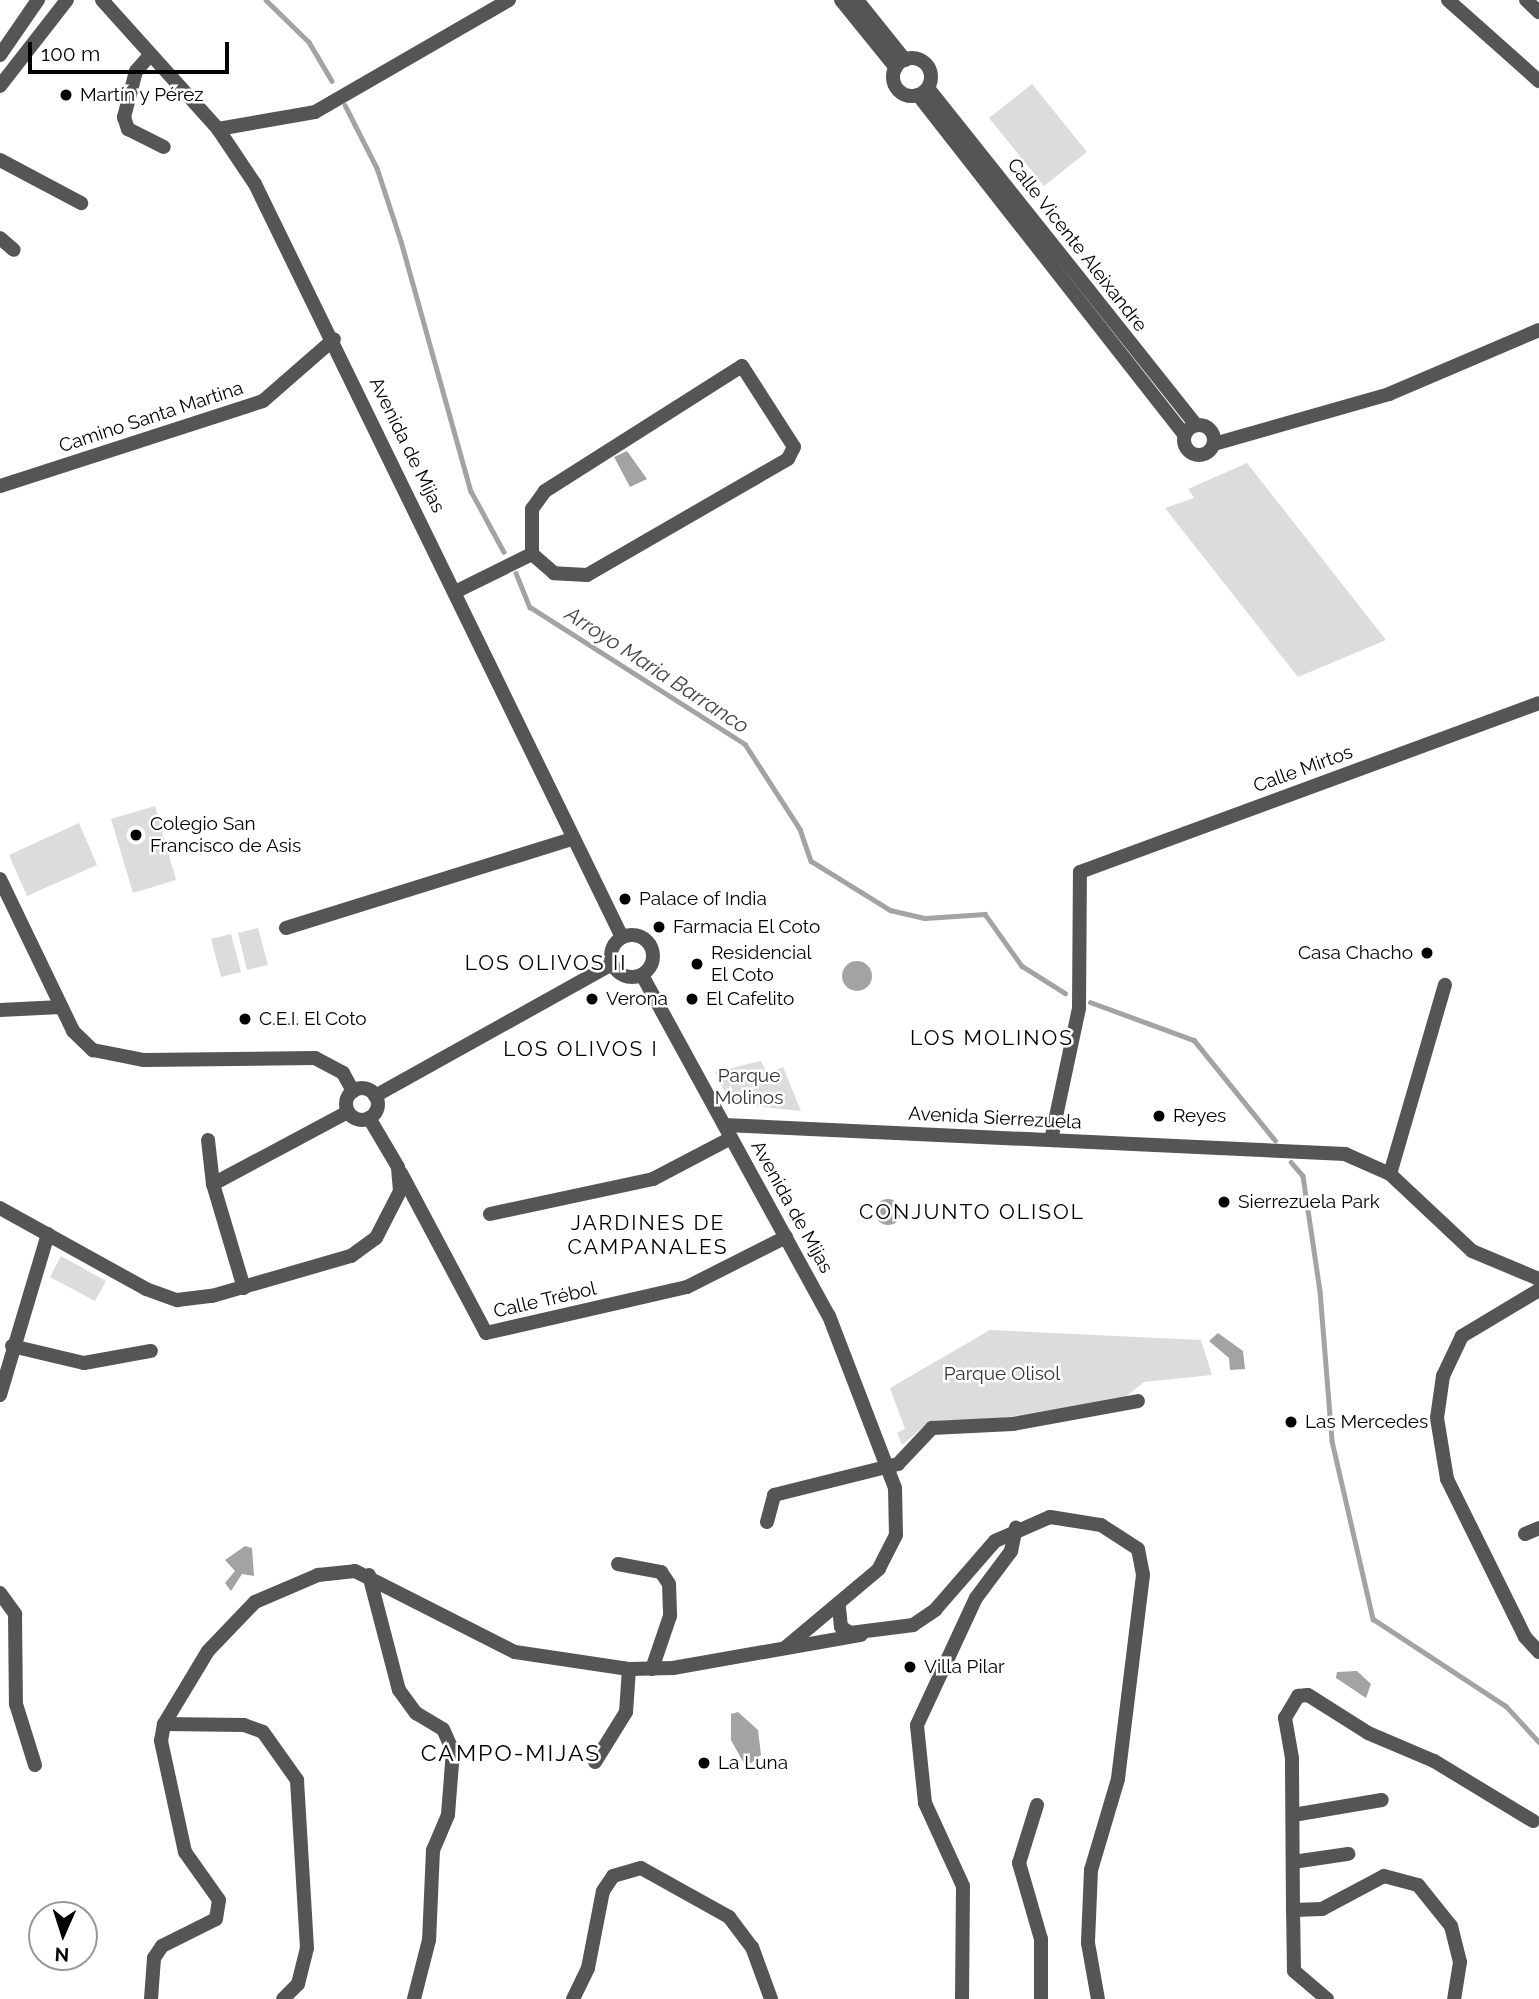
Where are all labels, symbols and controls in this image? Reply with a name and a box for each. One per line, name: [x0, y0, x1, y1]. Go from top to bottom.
scale bar: [32, 28, 233, 72]
text: 100 m: [41, 41, 100, 66]
place label: Martín y Pérez: [80, 84, 205, 106]
marker: Martín y Pérez: [58, 87, 74, 103]
street label: Calle Vicente Aleixandre: [1002, 153, 1152, 337]
street label: Avenida de Mijas: [364, 374, 450, 516]
street label: Camino Santa Martina: [56, 376, 246, 458]
water label: Arroyo Maria Barranco: [561, 601, 753, 739]
street label: Calle Mirtos: [1250, 741, 1356, 797]
place label: Colegio San Francisco de Asis: [150, 813, 302, 857]
marker: Colegio San Francisco de Asis: [128, 827, 144, 843]
place label: Palace of India: [639, 888, 767, 910]
marker: Palace of India: [617, 891, 633, 907]
place label: Farmacia El Coto: [673, 916, 821, 938]
marker: Farmacia El Coto: [651, 919, 667, 935]
place label: Residencial El Coto: [711, 942, 812, 986]
place label: Casa Chacho: [1298, 942, 1413, 964]
marker: Casa Chacho: [1419, 945, 1435, 961]
district label: LOS OLIVOS II: [466, 950, 626, 976]
marker: Residencial El Coto: [689, 956, 705, 972]
place label: Verona: [606, 988, 668, 1010]
place label: El Cafelito: [706, 988, 795, 1010]
marker: Verona: [584, 991, 600, 1007]
marker: El Cafelito: [684, 991, 700, 1007]
place label: C.E.I. El Coto: [259, 1008, 367, 1030]
marker: C.E.I. El Coto: [237, 1011, 253, 1027]
district label: LOS MOLINOS: [911, 1025, 1073, 1051]
district label: LOS OLIVOS I: [505, 1036, 657, 1062]
park label: Parque Molinos: [715, 1065, 783, 1109]
street label: Avenida Sierrezuela: [908, 1102, 1082, 1134]
place label: Reyes: [1173, 1105, 1226, 1127]
marker: Reyes: [1151, 1108, 1167, 1124]
street label: Avenida de Mijas: [746, 1137, 838, 1277]
place label: Sierrezuela Park: [1238, 1191, 1380, 1213]
marker: Sierrezuela Park: [1216, 1194, 1232, 1210]
district label: CONJUNTO OLISOL: [861, 1199, 1083, 1225]
district label: JARDINES DE CAMPANALES: [569, 1210, 727, 1260]
street label: Calle Trébol: [491, 1277, 599, 1323]
park label: Parque Olisol: [944, 1363, 1060, 1385]
place label: Las Mercedes: [1305, 1411, 1428, 1433]
marker: Las Mercedes: [1283, 1414, 1299, 1430]
place label: Villa Pilar: [924, 1656, 1005, 1678]
marker: Villa Pilar: [902, 1659, 918, 1675]
district label: CAMPO-MIJAS: [422, 1739, 600, 1767]
place label: La Luna: [718, 1752, 788, 1774]
marker: La Luna: [696, 1755, 712, 1771]
north arrow: [28, 1901, 98, 1971]
text: N: [54, 1944, 70, 1966]

